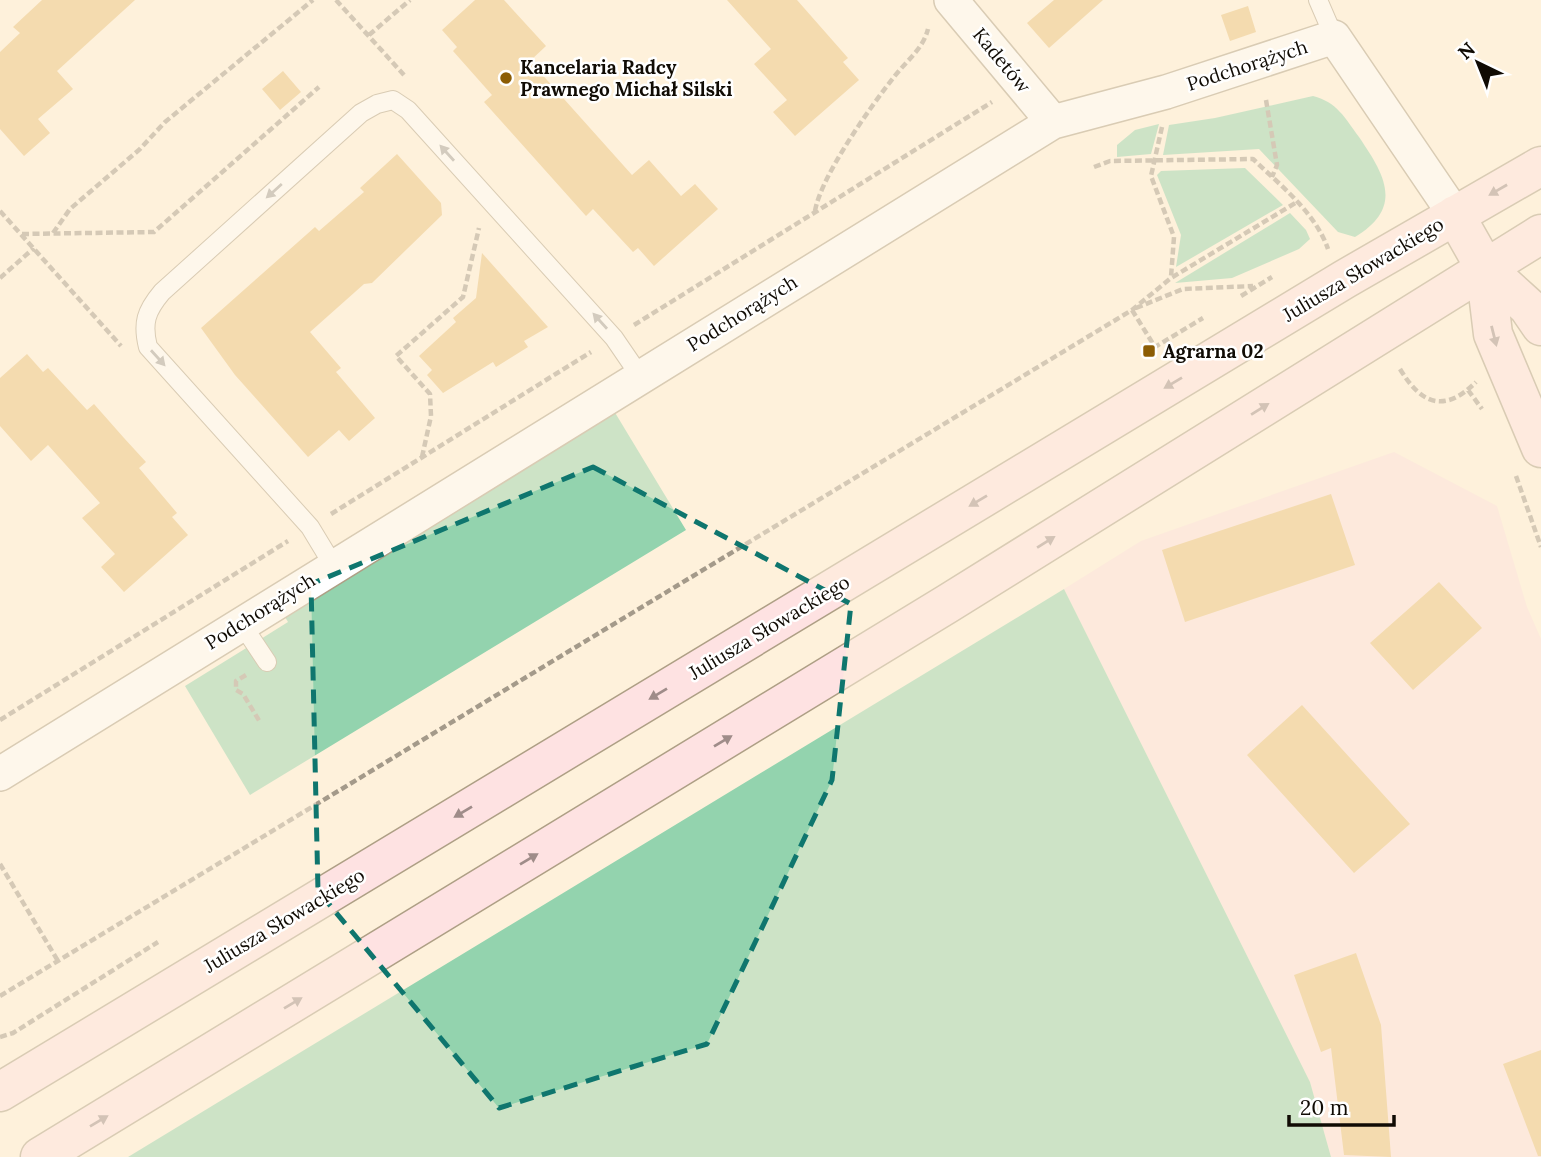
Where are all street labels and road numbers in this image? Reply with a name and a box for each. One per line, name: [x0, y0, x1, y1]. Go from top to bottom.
street label: Kadetów: [968, 22, 1037, 98]
street label: Podchorążych: [1184, 34, 1310, 96]
street label: Juliusza Słowackiego: [1277, 211, 1448, 327]
street label: Podchorążych: [682, 270, 802, 356]
street label: Podchorążych: [200, 568, 320, 654]
street label: Juliusza Słowackiego: [683, 569, 854, 685]
street label: Juliusza Słowackiego: [198, 862, 369, 978]

